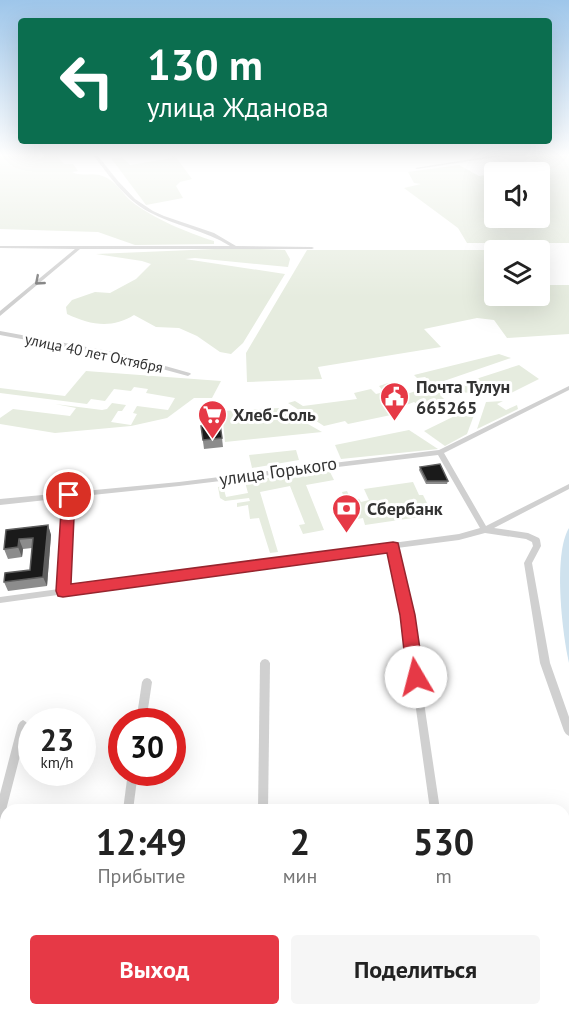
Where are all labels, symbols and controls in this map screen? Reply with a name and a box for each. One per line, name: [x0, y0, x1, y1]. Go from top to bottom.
text: 130 m: [147, 37, 263, 92]
icon: left: [48, 42, 126, 120]
text: улица Жданова: [147, 90, 329, 124]
map controls: [484, 162, 550, 306]
button: sound: [484, 162, 550, 228]
button: layers: [484, 240, 550, 306]
one-way arrow: [35, 274, 46, 285]
street label: улица 40 лет Октября: [23, 329, 165, 377]
place label: Почта Тулун 665265: [416, 375, 510, 419]
public building icon: Почта Тулун 665265: [379, 380, 411, 422]
supermarket icon: Хлеб-Соль: [196, 398, 228, 440]
place label: Хлеб-Соль: [233, 403, 316, 426]
street label: улица Горького: [218, 451, 338, 491]
pin: [43, 469, 94, 520]
icon: arrive: [52, 478, 85, 511]
bank icon: Сбербанк: [330, 492, 362, 534]
place label: Сбербанк: [367, 497, 443, 520]
position arrow: [384, 645, 448, 709]
speed limit sign: 30: [108, 708, 186, 786]
text: 23: [40, 720, 74, 759]
text: km/h: [41, 753, 73, 772]
text: 12:49: [96, 818, 187, 865]
text: 2: [290, 818, 310, 865]
text: 530: [413, 818, 474, 865]
text: Прибытие: [97, 863, 185, 889]
text: мин: [283, 863, 317, 889]
text: m: [436, 863, 452, 889]
button: Выход: [30, 935, 279, 1004]
button: Поделиться: [291, 935, 540, 1004]

